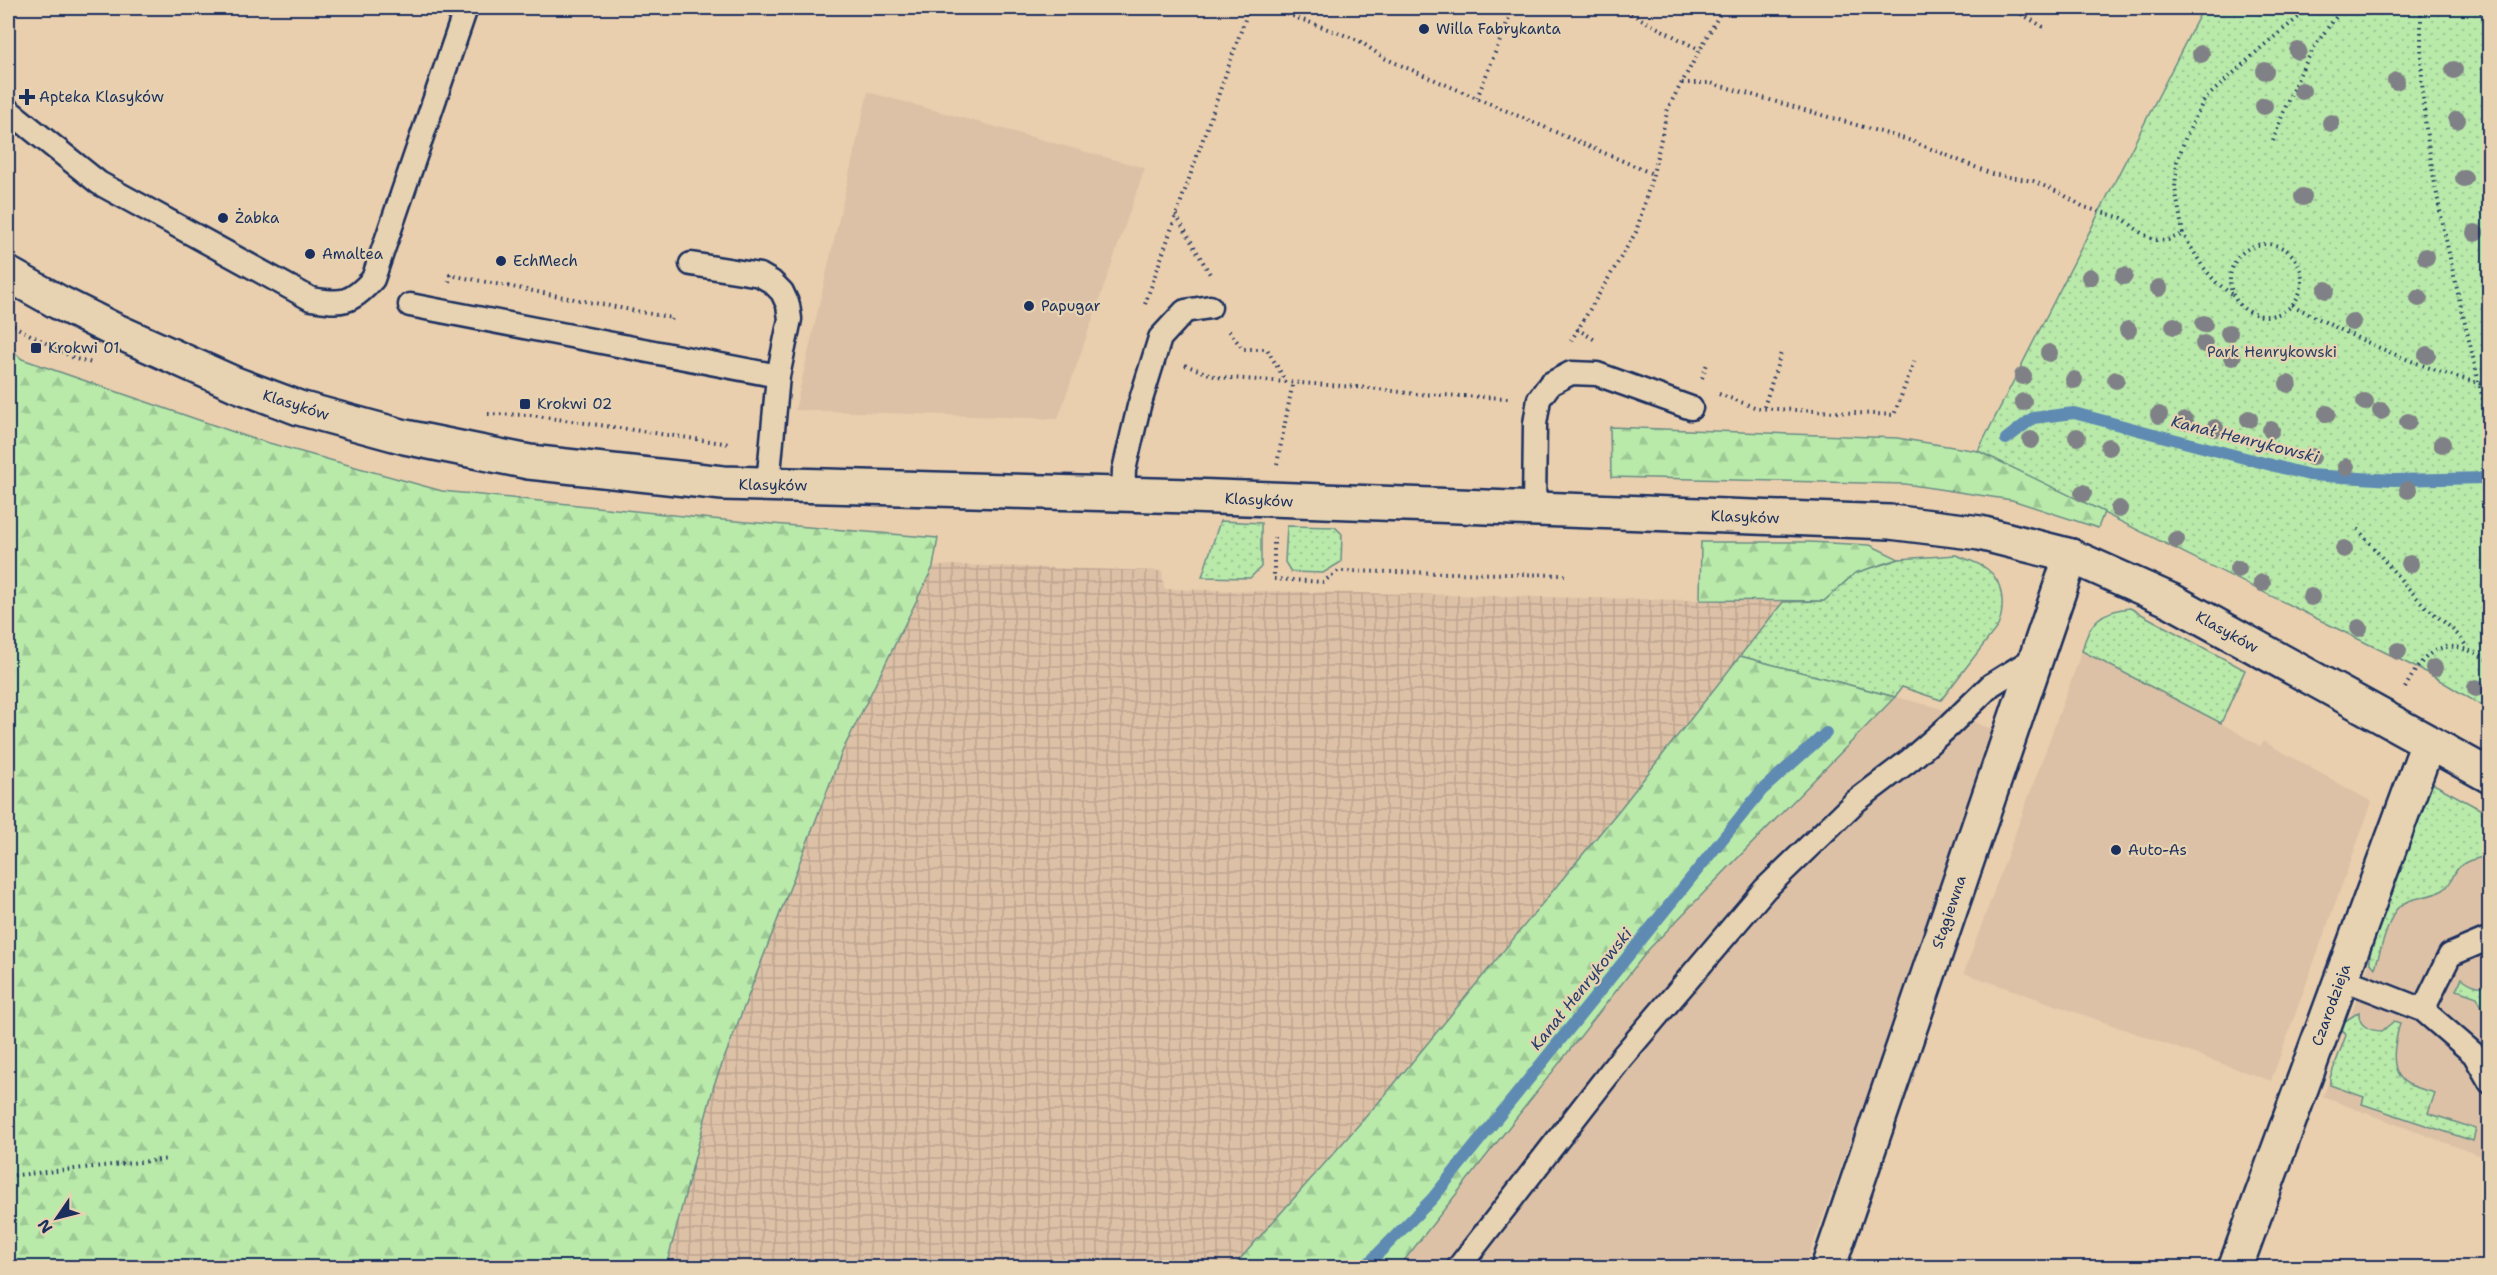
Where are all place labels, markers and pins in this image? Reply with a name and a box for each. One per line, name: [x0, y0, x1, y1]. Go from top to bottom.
place label: Willa Fabrykanta: [1436, 19, 1561, 39]
marker: Willa Fabrykanta: [1417, 22, 1431, 36]
place label: Apteka Klasyków: [39, 87, 164, 107]
marker: Apteka Klasyków: [20, 90, 34, 104]
place label: Żabka: [235, 208, 280, 228]
marker: Żabka: [216, 211, 230, 225]
place label: Amaltea: [322, 244, 384, 264]
marker: Amaltea: [303, 247, 317, 261]
place label: EchMech: [513, 251, 578, 271]
marker: EchMech: [494, 254, 508, 268]
place label: Papugar: [1041, 296, 1101, 316]
marker: Papugar: [1022, 299, 1036, 313]
place label: Krokwi 01: [48, 338, 119, 358]
marker: Krokwi 01: [29, 341, 43, 355]
place label: Krokwi 02: [537, 394, 612, 414]
marker: Krokwi 02: [518, 397, 532, 411]
place label: Auto-As: [2128, 840, 2187, 860]
marker: Auto-As: [2109, 843, 2123, 857]

